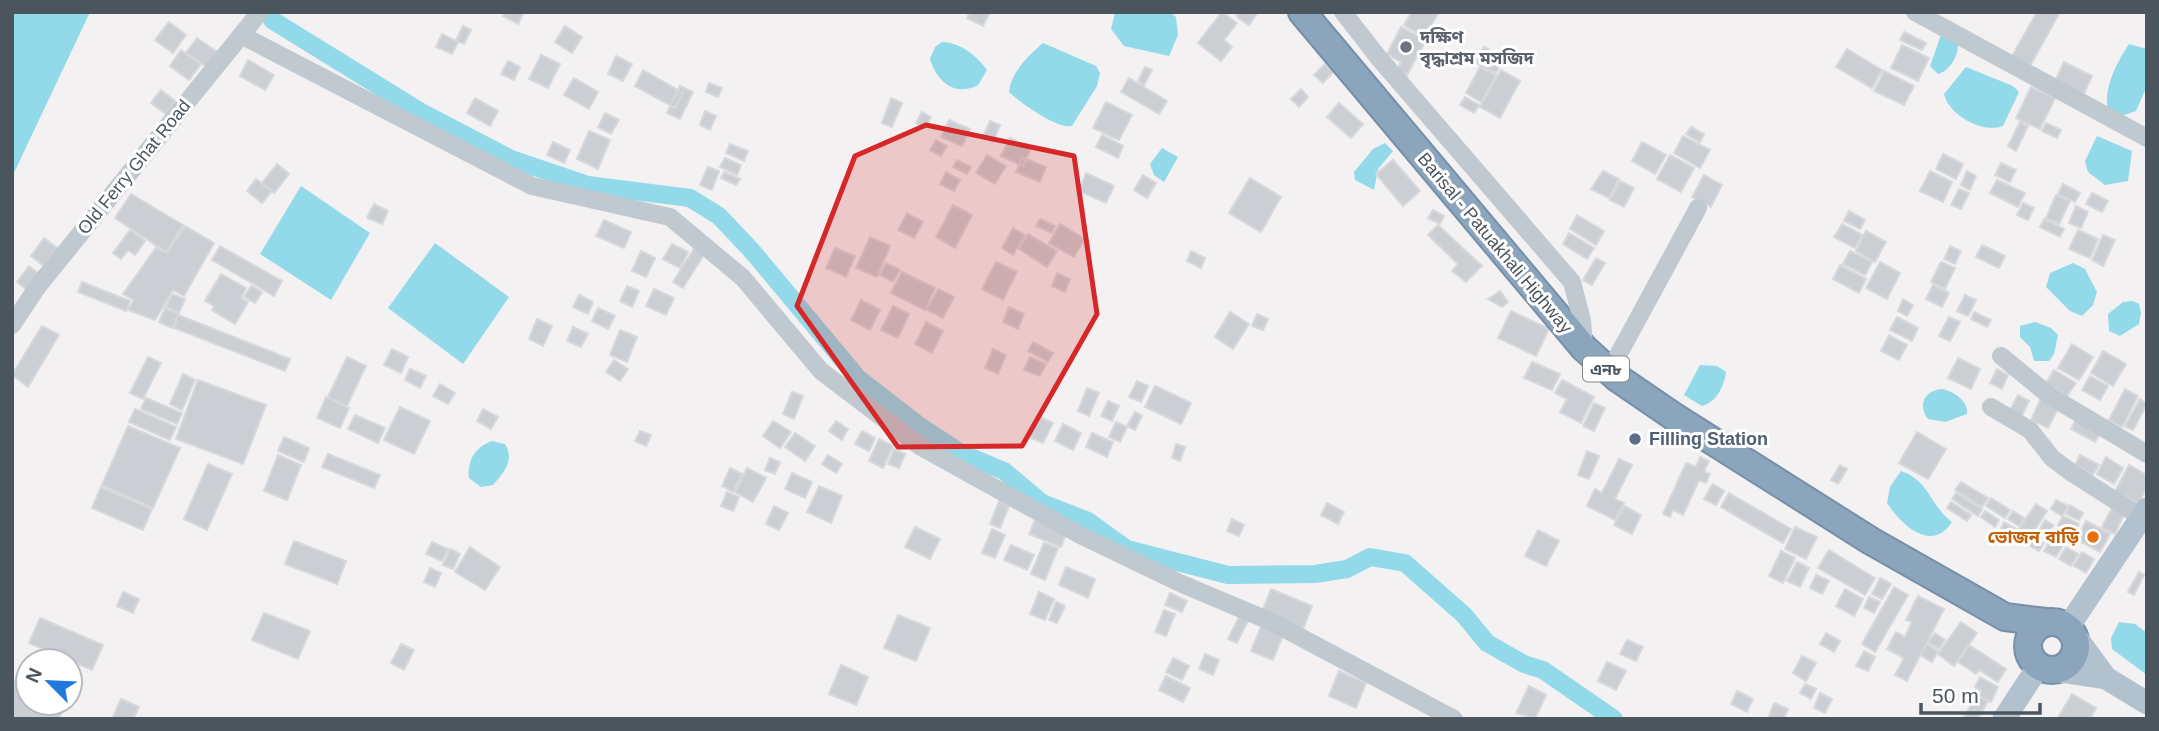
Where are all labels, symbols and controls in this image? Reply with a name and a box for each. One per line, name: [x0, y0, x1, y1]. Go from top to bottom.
place label: দক্ষিণ বৃদ্ধাশ্রম মসজিদ: [1419, 27, 1535, 69]
marker: দক্ষিণ বৃদ্ধাশ্রম মসজিদ: [1398, 39, 1414, 55]
street label: Old Ferry Ghat Road: [74, 96, 194, 238]
street label: Barisal - Patuakhali Highway: [1414, 149, 1576, 337]
road number: এন৮: [1583, 356, 1629, 382]
place label: Filling Station: [1649, 429, 1768, 449]
marker: Filling Station: [1627, 431, 1643, 447]
place label: ভোজন বাড়ি: [1988, 527, 2080, 547]
marker: ভোজন বাড়ি: [2085, 529, 2101, 545]
north arrow: [14, 647, 84, 717]
text: N: [22, 665, 46, 686]
scale bar: [1921, 672, 2040, 716]
text: 50 m: [1932, 684, 1979, 707]

